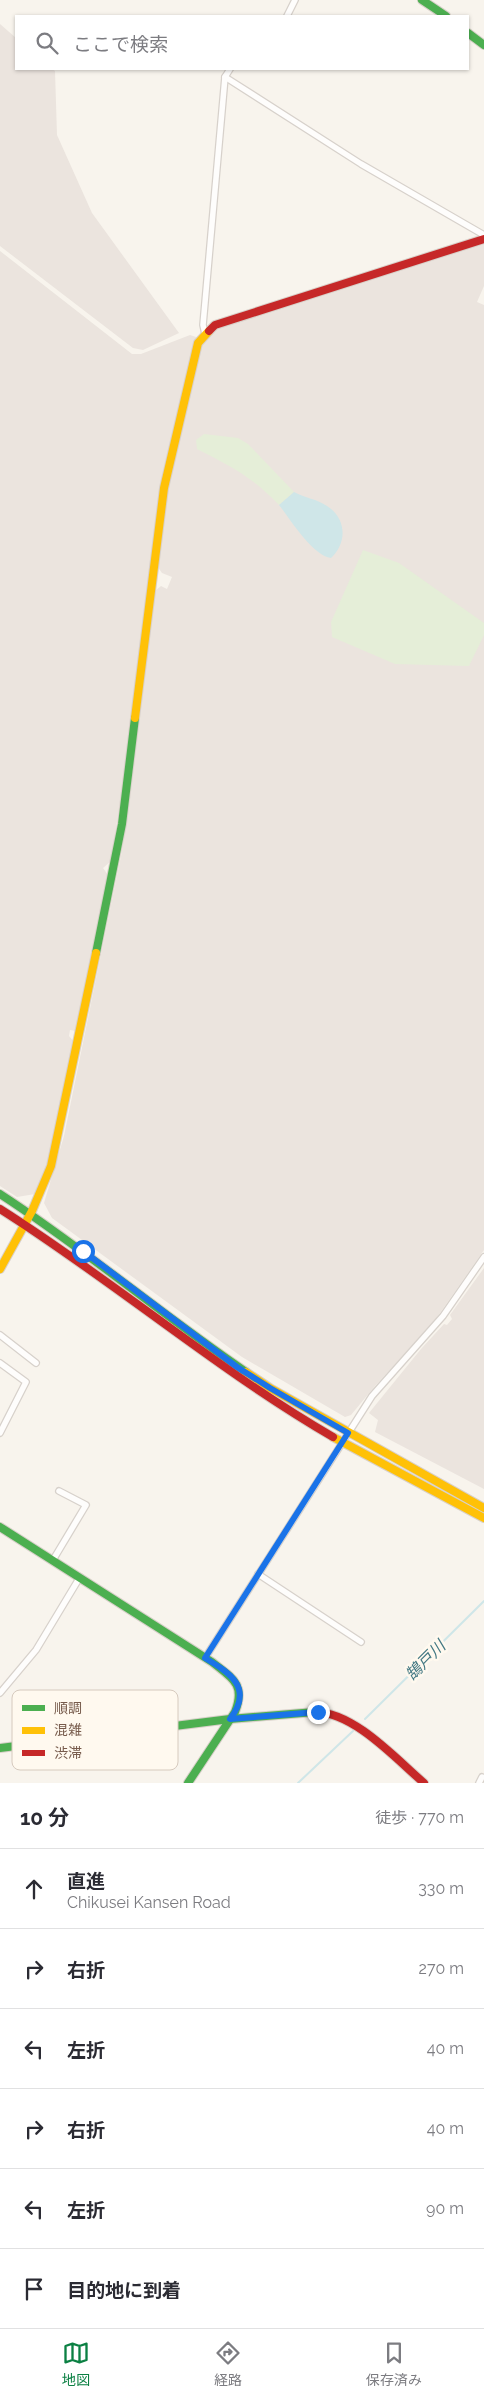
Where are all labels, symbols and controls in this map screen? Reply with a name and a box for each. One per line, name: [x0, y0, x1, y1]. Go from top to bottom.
search box: [15, 15, 469, 70]
icon: search: [33, 29, 61, 57]
text: ここで検索: [73, 33, 168, 55]
route start: [72, 1240, 95, 1263]
water label: 鵠戸川: [402, 1635, 450, 1684]
legend: [12, 1690, 178, 1770]
text: 順調: [54, 1700, 82, 1716]
route end: [307, 1701, 330, 1724]
text: 混雑: [54, 1722, 82, 1738]
text: 渋滞: [54, 1745, 82, 1761]
text: 10 分: [20, 1805, 69, 1830]
text: 徒歩 · 770 m: [375, 1808, 464, 1827]
text: 直進: [67, 1870, 105, 1892]
icon: ahead: [20, 1875, 48, 1903]
text: 330 m: [418, 1879, 464, 1898]
text: Chikusei Kansen Road: [67, 1893, 231, 1912]
icon: right: [20, 1955, 48, 1983]
text: 右折: [67, 1959, 105, 1981]
text: 270 m: [419, 1959, 464, 1978]
icon: left: [20, 2035, 48, 2063]
text: 左折: [67, 2039, 105, 2061]
text: 40 m: [427, 2039, 464, 2058]
icon: right: [20, 2115, 48, 2143]
text: 右折: [67, 2119, 105, 2141]
text: 40 m: [427, 2119, 464, 2138]
icon: left: [20, 2195, 48, 2223]
text: 左折: [67, 2199, 105, 2221]
text: 90 m: [426, 2199, 464, 2218]
icon: arrive: [20, 2275, 48, 2303]
text: 目的地に到着: [67, 2279, 181, 2301]
tab: 地図: [62, 2339, 90, 2389]
tab: 経路: [214, 2339, 242, 2389]
tab: 保存済み: [366, 2339, 422, 2389]

